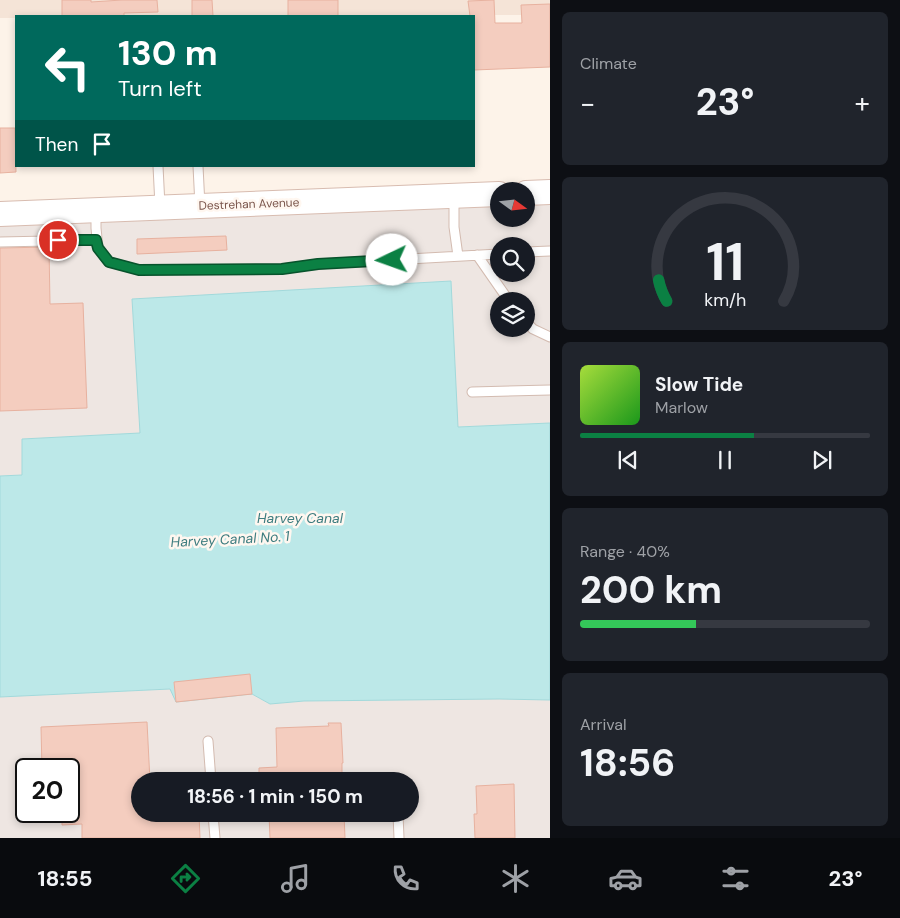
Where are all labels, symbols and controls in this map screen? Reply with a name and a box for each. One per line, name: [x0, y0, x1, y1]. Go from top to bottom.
text: 130 m: [118, 30, 218, 76]
icon: left: [35, 35, 100, 100]
text: Climate: [580, 53, 637, 74]
text: Turn left: [118, 74, 202, 103]
text: 23°: [696, 77, 754, 127]
text: −: [580, 85, 595, 122]
text: +: [855, 85, 870, 122]
icon: arrive: [88, 130, 116, 158]
text: Then: [35, 132, 78, 157]
north arrow: [490, 182, 535, 228]
map controls: [490, 182, 535, 337]
street label: Destrehan Avenue: [198, 194, 300, 214]
pin: [37, 219, 79, 261]
icon: arrive: [44, 226, 72, 254]
text: 11: [706, 228, 744, 296]
position arrow: [365, 233, 417, 285]
button: search: [490, 237, 535, 282]
text: km/h: [704, 288, 746, 312]
button: layers: [490, 292, 535, 337]
text: Slow Tide: [655, 372, 743, 397]
text: Marlow: [655, 397, 708, 418]
icon: previous: [614, 446, 642, 474]
icon: pause: [711, 446, 739, 474]
icon: next: [808, 446, 836, 474]
water label: Harvey Canal: [257, 509, 344, 527]
water label: Harvey Canal No. 1: [170, 527, 291, 551]
text: Range · 40%: [580, 541, 670, 562]
text: 200 km: [580, 565, 722, 615]
text: Arrival: [580, 714, 627, 735]
text: 18:56: [580, 738, 675, 788]
speed limit sign: 20: [15, 758, 80, 823]
text: 18:56 · 1 min · 150 m: [187, 784, 363, 809]
icon: directions: [168, 861, 203, 896]
icon: music: [278, 861, 313, 896]
icon: phone: [388, 861, 423, 896]
icon: climate: [498, 861, 533, 896]
icon: car: [608, 861, 643, 896]
icon: filters: [718, 861, 753, 896]
text: 18:55: [38, 864, 92, 893]
text: 23°: [828, 864, 862, 893]

